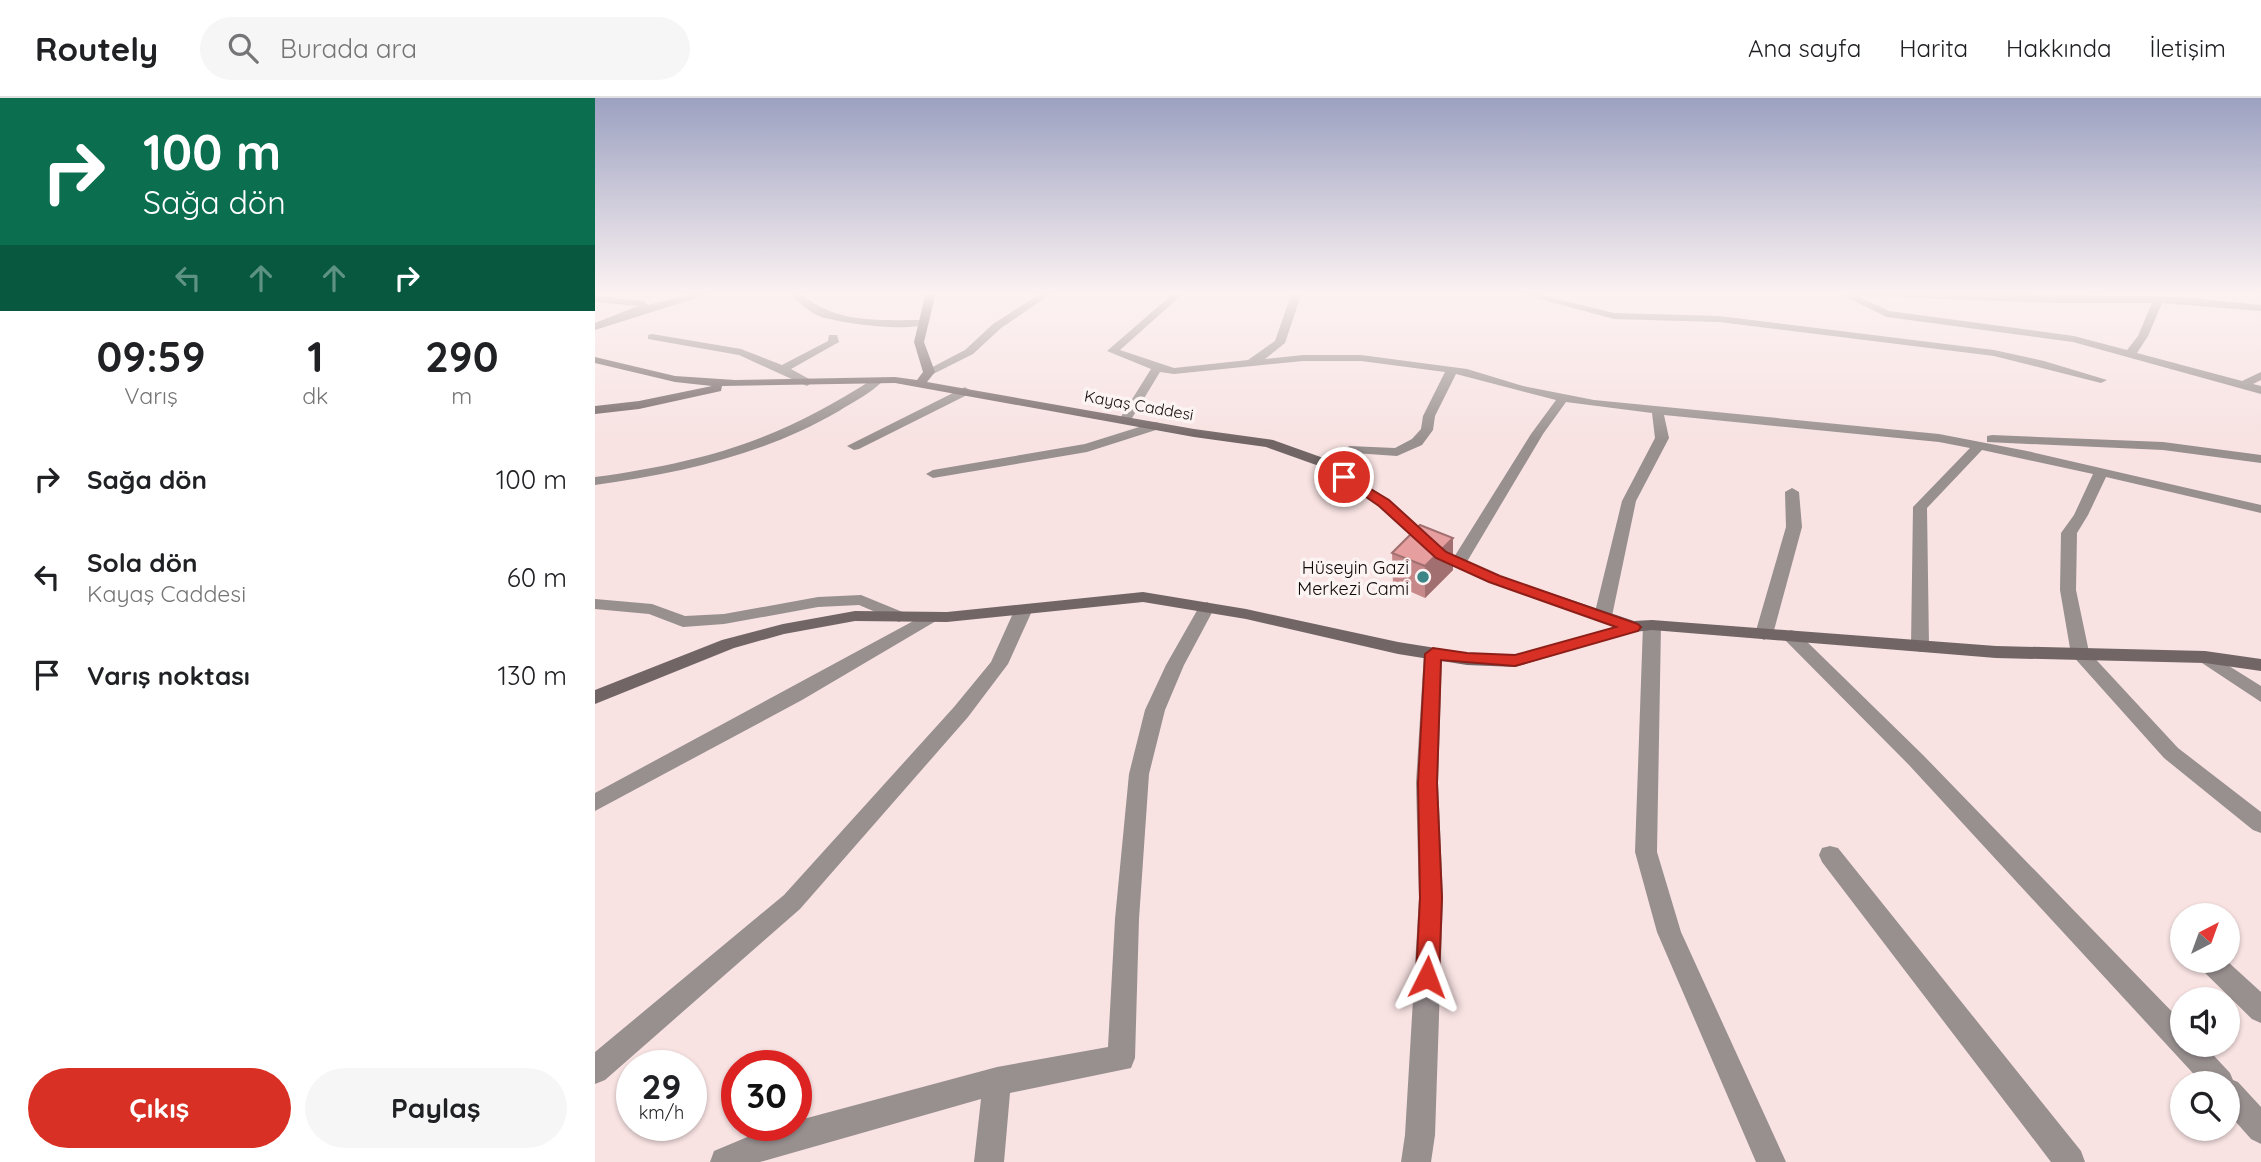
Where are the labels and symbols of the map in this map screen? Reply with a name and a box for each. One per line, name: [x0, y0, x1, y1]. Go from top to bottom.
street label: Kayaş Caddesi: [1083, 386, 1195, 424]
pin: [1314, 447, 1374, 507]
place label: Hüseyin Gazi Merkezi Cami: [1297, 556, 1409, 600]
marker: Hüseyin Gazi Merkezi Cami: [1415, 569, 1431, 585]
north arrow: [2170, 903, 2240, 973]
position arrow: [1390, 940, 1464, 1014]
speed limit sign: 30: [721, 1050, 812, 1141]

